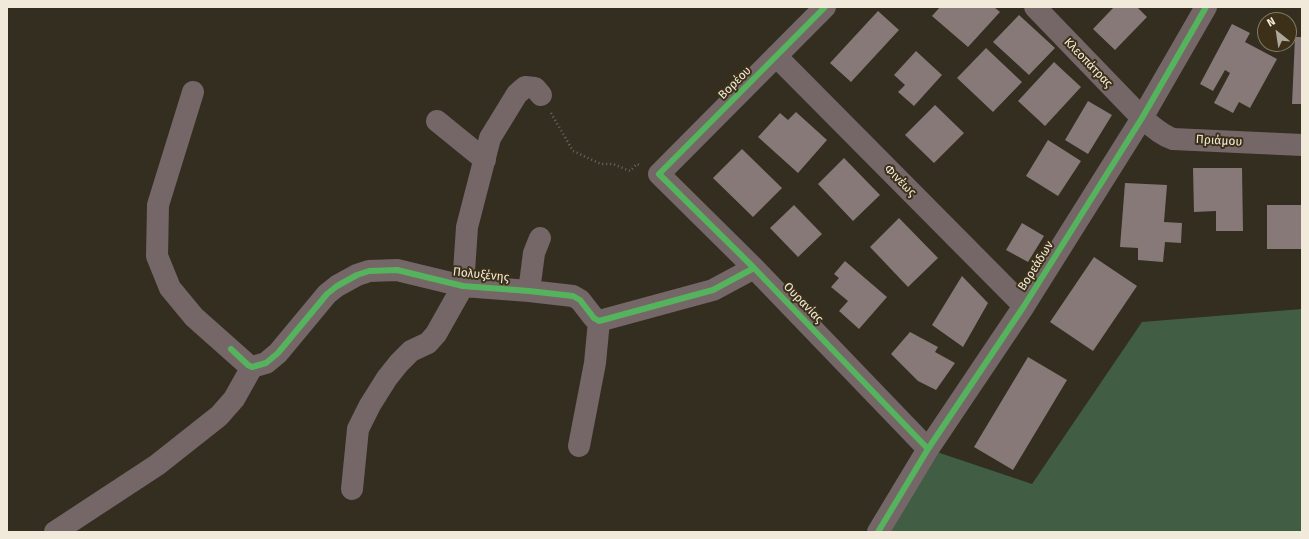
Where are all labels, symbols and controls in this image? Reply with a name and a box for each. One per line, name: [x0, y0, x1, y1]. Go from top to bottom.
north arrow: [1257, 12, 1297, 52]
text: N: [1265, 15, 1278, 29]
street label: Κλεοπάτρας: [1061, 35, 1115, 91]
street label: Βορέου: [716, 64, 754, 102]
street label: Πριάμου: [1195, 133, 1243, 149]
street label: Φινέως: [881, 162, 919, 200]
street label: Βορεάδων: [1015, 239, 1057, 293]
street label: Πολυξένης: [452, 265, 510, 285]
street label: Ουρανίας: [780, 280, 826, 326]

